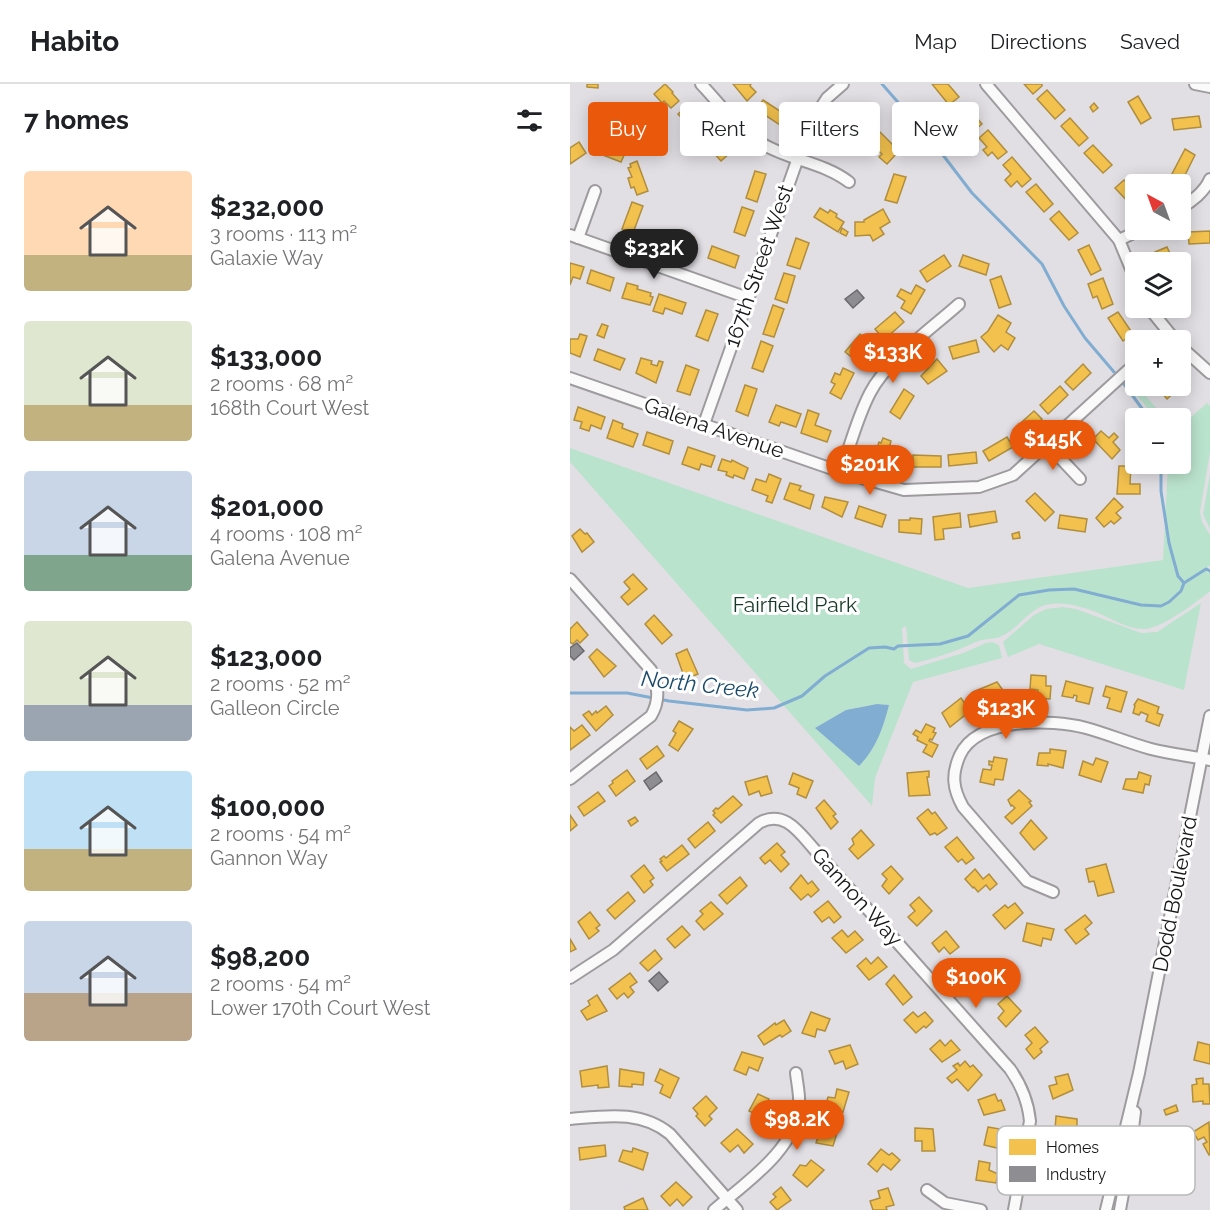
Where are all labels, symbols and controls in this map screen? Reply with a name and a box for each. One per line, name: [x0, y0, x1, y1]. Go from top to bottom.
text: Habito: [30, 25, 119, 58]
text: Map: [914, 29, 957, 54]
text: Directions: [990, 29, 1087, 54]
text: Saved: [1120, 29, 1180, 54]
chip: Buy: [588, 102, 668, 156]
chip: Rent: [680, 102, 767, 156]
chip: Filters: [779, 102, 880, 156]
chip: New: [892, 102, 979, 156]
icon: filters: [513, 104, 546, 137]
text: 7 homes: [24, 105, 129, 135]
north arrow: [1125, 174, 1191, 240]
map controls: [1125, 174, 1191, 474]
street label: 167th Street West: [719, 181, 798, 350]
text: $232,000: [210, 192, 324, 222]
icon: home: [72, 195, 144, 267]
text: 3 rooms · 113 m²: [210, 222, 357, 246]
pin: $232K: [612, 229, 696, 280]
text: $232K: [624, 236, 684, 260]
text: Galaxie Way: [210, 246, 323, 270]
button: layers: [1125, 252, 1191, 318]
button: +: [1125, 330, 1191, 396]
pin: $133K: [851, 333, 935, 384]
text: $133K: [864, 340, 922, 364]
text: $133,000: [210, 342, 322, 372]
icon: home: [72, 345, 144, 417]
text: 2 rooms · 68 m²: [210, 372, 353, 396]
street label: Galena Avenue: [641, 392, 788, 463]
text: 168th Court West: [210, 396, 369, 420]
button: −: [1125, 408, 1191, 474]
pin: $145K: [1011, 420, 1095, 471]
text: $145K: [1024, 427, 1082, 451]
pin: $201K: [828, 445, 912, 496]
text: $201K: [840, 452, 900, 476]
text: $201,000: [210, 492, 324, 522]
icon: home: [72, 495, 144, 567]
text: 4 rooms · 108 m²: [210, 522, 362, 546]
text: Galena Avenue: [210, 546, 350, 570]
park label: Fairfield Park: [733, 592, 857, 617]
text: $123,000: [210, 642, 322, 672]
icon: home: [72, 645, 144, 717]
water label: North Creek: [640, 665, 760, 703]
text: 2 rooms · 52 m²: [210, 672, 351, 696]
pin: $123K: [964, 689, 1048, 740]
text: Galleon Circle: [210, 696, 339, 720]
text: $123K: [977, 696, 1035, 720]
text: $100,000: [210, 792, 325, 822]
icon: home: [72, 795, 144, 867]
street label: Dodd Boulevard: [1147, 814, 1202, 974]
text: 2 rooms · 54 m²: [210, 822, 351, 846]
street label: Gannon Way: [807, 842, 908, 951]
text: Gannon Way: [210, 846, 328, 870]
text: $98,200: [210, 942, 310, 972]
icon: home: [72, 945, 144, 1017]
pin: $100K: [934, 958, 1018, 1009]
text: $100K: [946, 965, 1006, 989]
text: 2 rooms · 54 m²: [210, 972, 351, 996]
text: Lower 170th Court West: [210, 996, 430, 1020]
pin: $98.2K: [748, 1100, 846, 1151]
text: $98.2K: [764, 1107, 830, 1131]
legend: [997, 1126, 1195, 1195]
text: Homes: [1046, 1138, 1099, 1157]
text: Industry: [1046, 1165, 1106, 1184]

